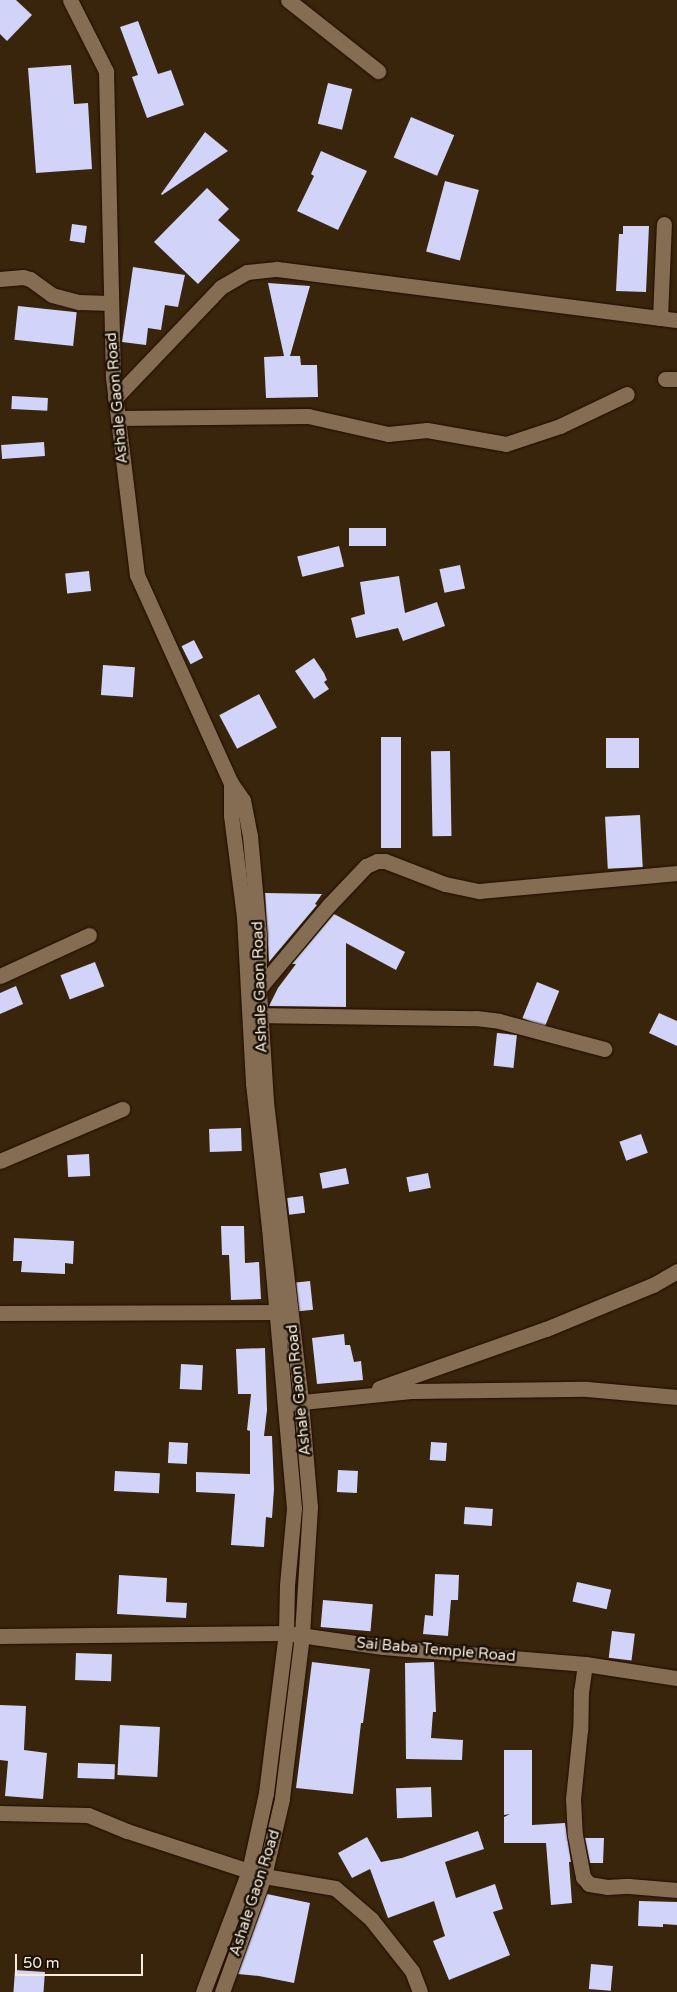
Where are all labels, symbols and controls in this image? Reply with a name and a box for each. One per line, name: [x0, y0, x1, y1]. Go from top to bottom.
street label: Ashale Gaon Road: [102, 332, 132, 464]
street label: Ashale Gaon Road: [249, 921, 271, 1053]
street label: Ashale Gaon Road: [283, 1324, 315, 1456]
street label: Sai Baba Temple Road: [356, 1634, 516, 1666]
street label: Ashale Gaon Road: [226, 1828, 284, 1958]
scale bar: [18, 1944, 145, 1976]
text: 50 m: [23, 1954, 60, 1972]

